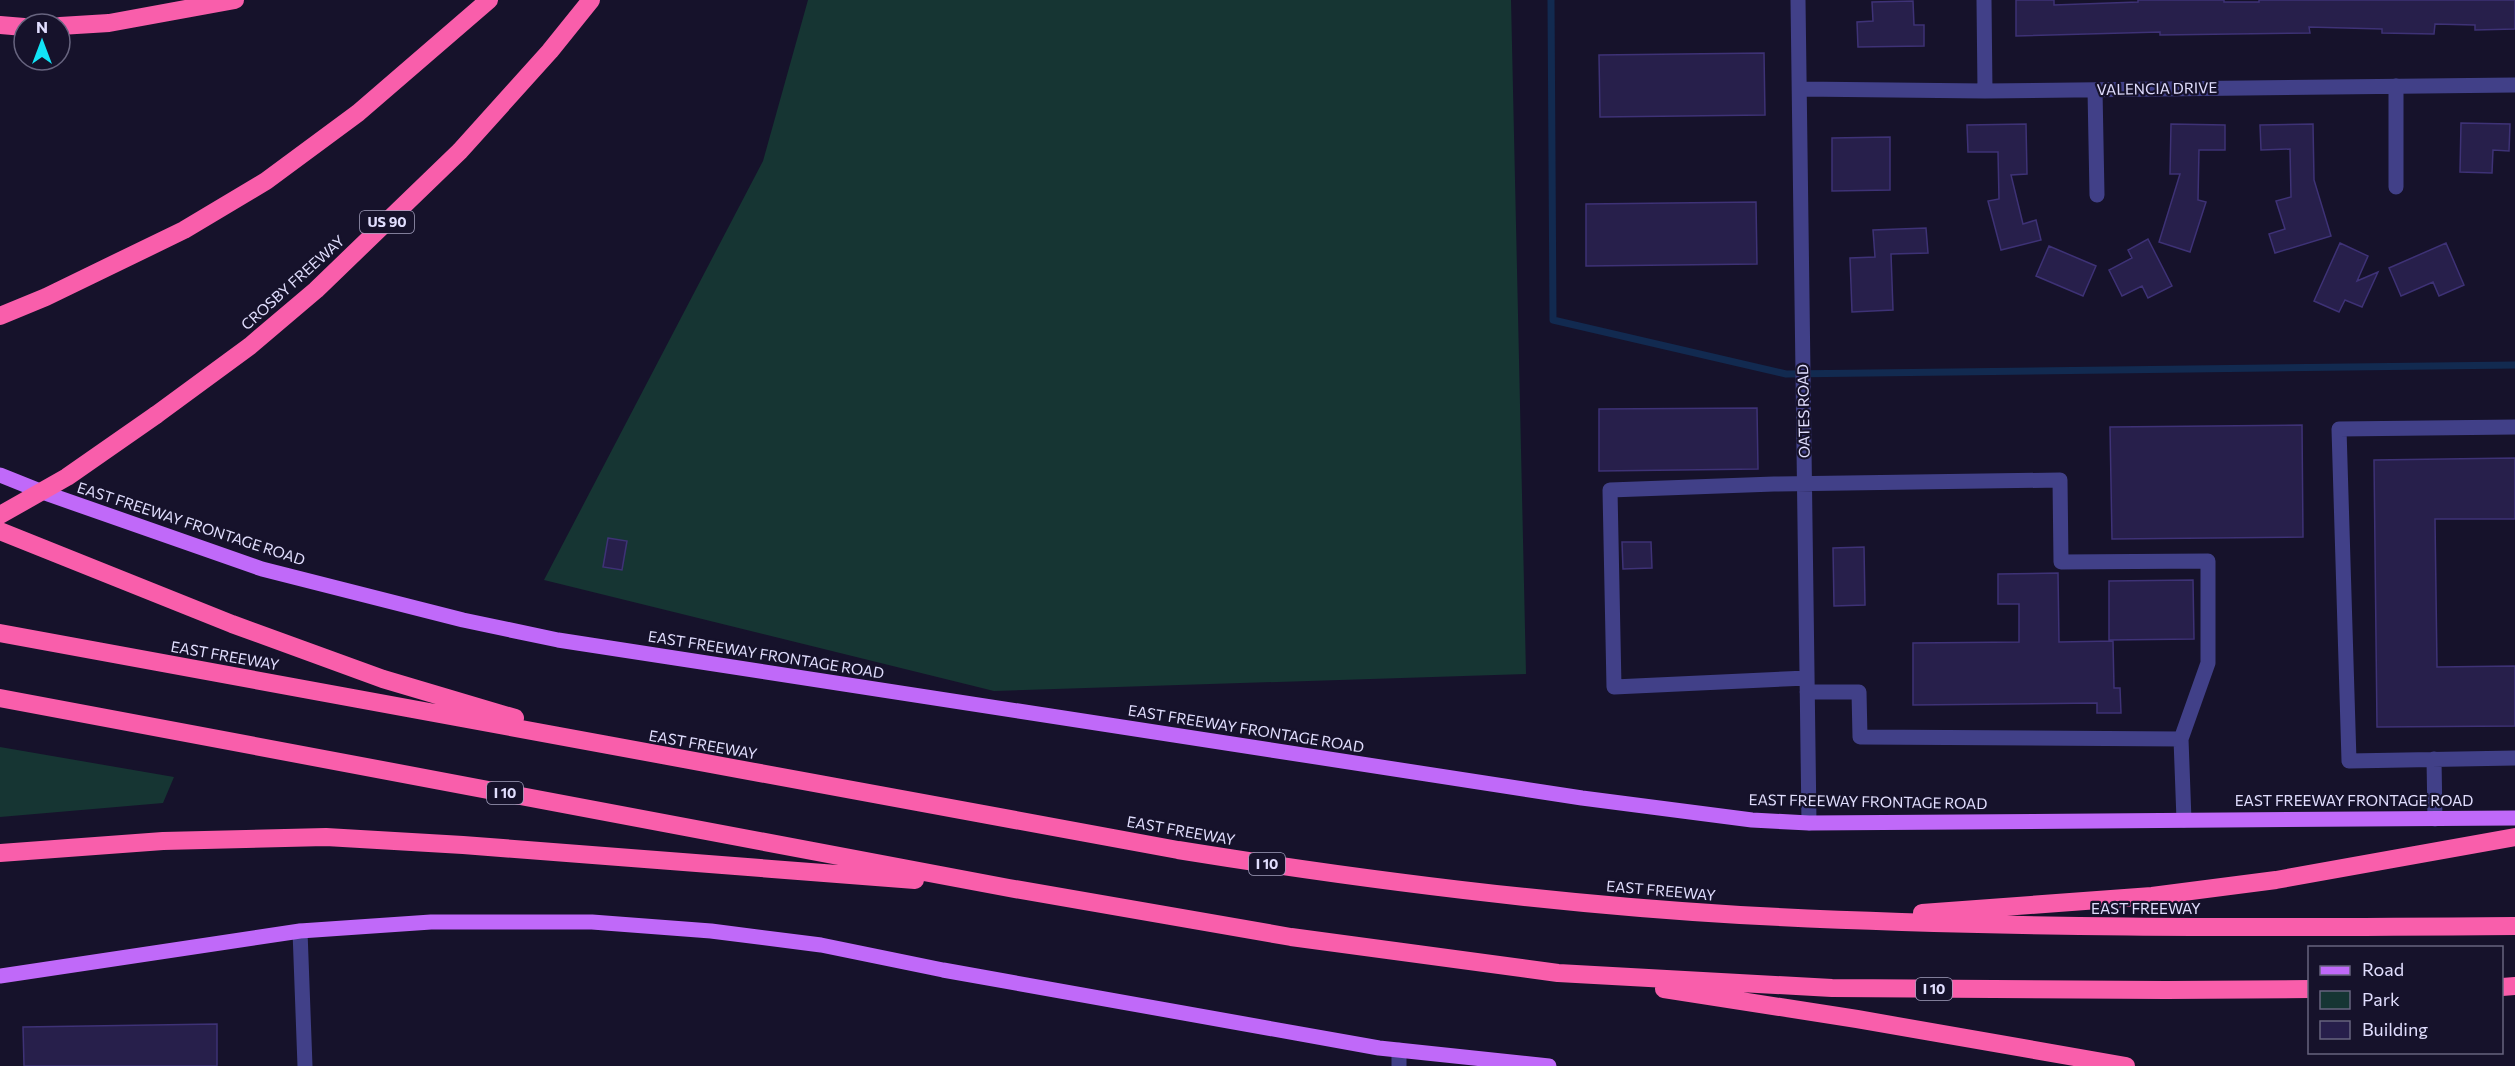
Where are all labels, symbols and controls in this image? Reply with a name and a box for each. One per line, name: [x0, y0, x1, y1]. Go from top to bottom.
north arrow: [12, 12, 72, 72]
text: N: [36, 17, 48, 36]
street label: VALENCIA DRIVE: [2097, 78, 2217, 98]
road number: US 90: [360, 211, 414, 233]
street label: CROSBY FREEWAY: [237, 231, 348, 333]
street label: OATES ROAD: [1793, 364, 1813, 458]
street label: EAST FREEWAY FRONTAGE ROAD: [75, 478, 308, 568]
street label: EAST FREEWAY FRONTAGE ROAD: [647, 626, 885, 682]
street label: EAST FREEWAY: [170, 637, 281, 673]
street label: EAST FREEWAY FRONTAGE ROAD: [1127, 700, 1365, 756]
street label: EAST FREEWAY: [648, 726, 759, 762]
road number: I 10: [487, 782, 523, 804]
street label: EAST FREEWAY FRONTAGE ROAD: [1749, 790, 1988, 812]
street label: EAST FREEWAY FRONTAGE ROAD: [2235, 791, 2473, 809]
street label: EAST FREEWAY: [1126, 812, 1237, 848]
road number: I 10: [1249, 853, 1285, 875]
street label: EAST FREEWAY: [1606, 876, 1717, 904]
street label: EAST FREEWAY: [2091, 899, 2201, 917]
legend: [2308, 946, 2503, 1054]
text: Road: [2362, 958, 2404, 980]
road number: I 10: [1916, 978, 1952, 1000]
text: Park: [2362, 988, 2400, 1010]
text: Building: [2362, 1018, 2428, 1040]

